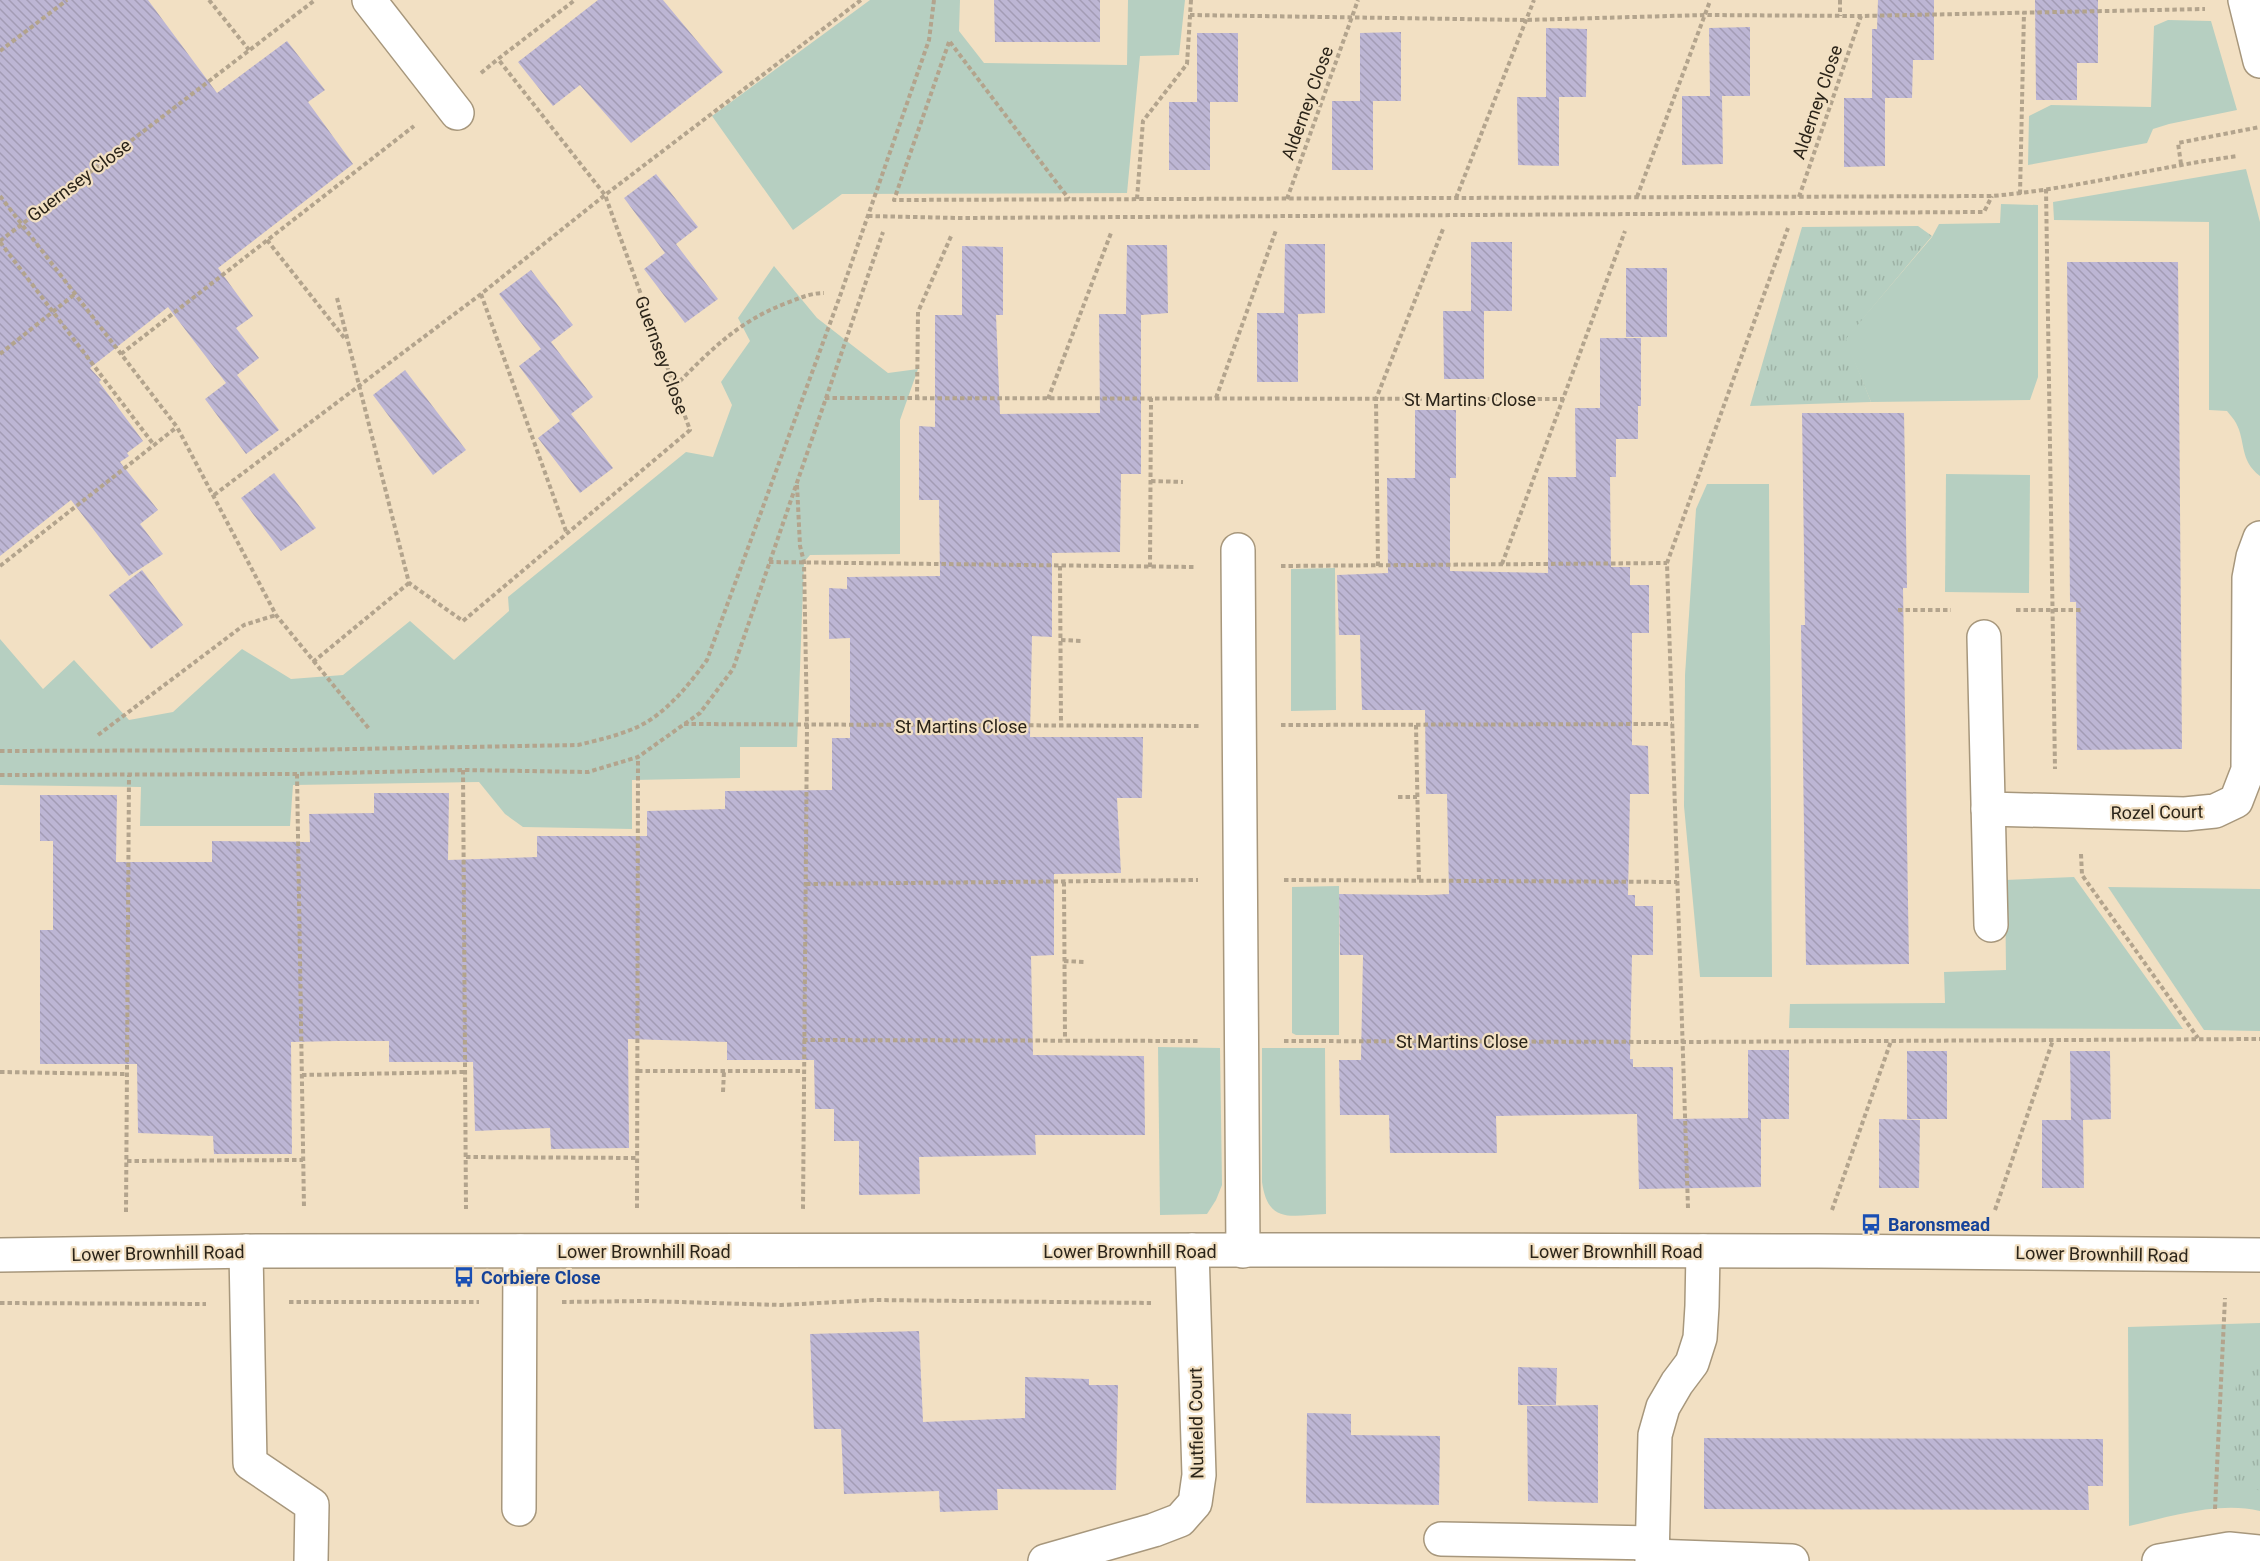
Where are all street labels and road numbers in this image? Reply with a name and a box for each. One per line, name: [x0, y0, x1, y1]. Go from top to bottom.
street label: Alderney Close: [1788, 42, 1846, 162]
street label: Alderney Close: [1277, 43, 1337, 163]
street label: Guernsey Close: [23, 134, 135, 226]
street label: Guernsey Close: [631, 293, 693, 417]
street label: St Martins Close: [1404, 389, 1536, 410]
street label: St Martins Close: [895, 716, 1027, 737]
street label: Rozel Court: [2110, 801, 2204, 823]
street label: St Martins Close: [1396, 1031, 1528, 1052]
street label: Lower Brownhill Road: [71, 1241, 245, 1265]
street label: Lower Brownhill Road: [557, 1241, 731, 1262]
street label: Lower Brownhill Road: [1043, 1241, 1217, 1262]
street label: Lower Brownhill Road: [1529, 1241, 1703, 1262]
street label: Lower Brownhill Road: [2015, 1242, 2189, 1266]
street label: Nutfield Court: [1185, 1367, 1207, 1479]

